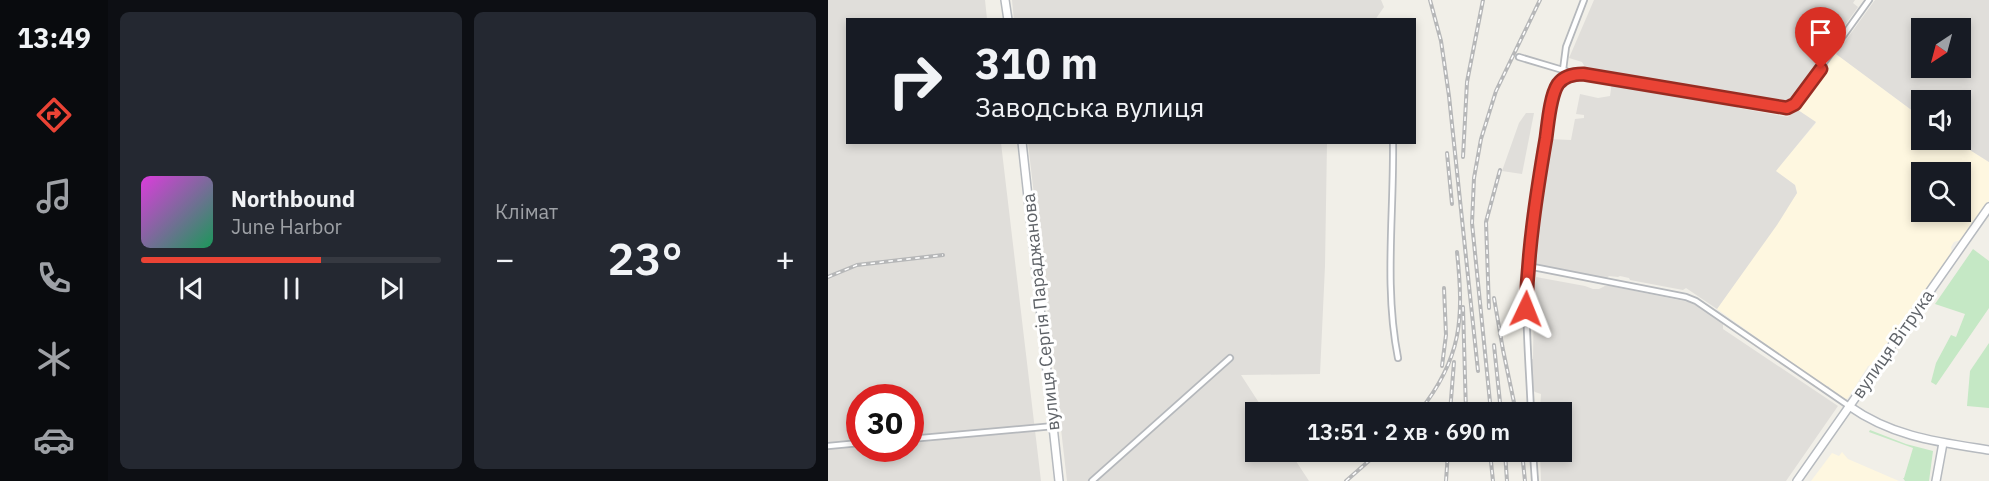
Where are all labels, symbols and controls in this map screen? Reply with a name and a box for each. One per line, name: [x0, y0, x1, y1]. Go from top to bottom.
pin: [1795, 7, 1846, 69]
icon: arrive: [1804, 16, 1837, 49]
north arrow: [1911, 18, 1971, 78]
map controls: [1911, 18, 1971, 222]
text: 13:49: [17, 20, 91, 55]
text: 310 m: [975, 36, 1098, 91]
icon: right: [876, 42, 954, 120]
text: Заводська вулиця: [975, 89, 1204, 124]
button: sound: [1911, 90, 1971, 150]
icon: directions: [33, 94, 75, 136]
button: search: [1911, 162, 1971, 222]
icon: music: [33, 175, 75, 217]
text: Northbound: [231, 184, 355, 213]
street label: вулиця Сергія Параджанова: [1017, 192, 1064, 432]
text: Клімат: [495, 198, 558, 225]
text: June Harbor: [231, 213, 342, 240]
text: 23°: [607, 229, 683, 287]
text: −: [495, 237, 515, 280]
text: +: [775, 237, 795, 280]
icon: phone: [33, 257, 75, 299]
icon: previous: [175, 272, 208, 305]
icon: pause: [275, 272, 308, 305]
icon: next: [375, 272, 408, 305]
position arrow: [1494, 277, 1558, 341]
street label: вулиця Вітрука: [1847, 285, 1939, 403]
icon: climate: [33, 338, 75, 380]
speed limit sign: 30: [846, 384, 924, 462]
text: 13:51 · 2 хв · 690 m: [1307, 417, 1510, 446]
icon: car: [33, 419, 75, 461]

